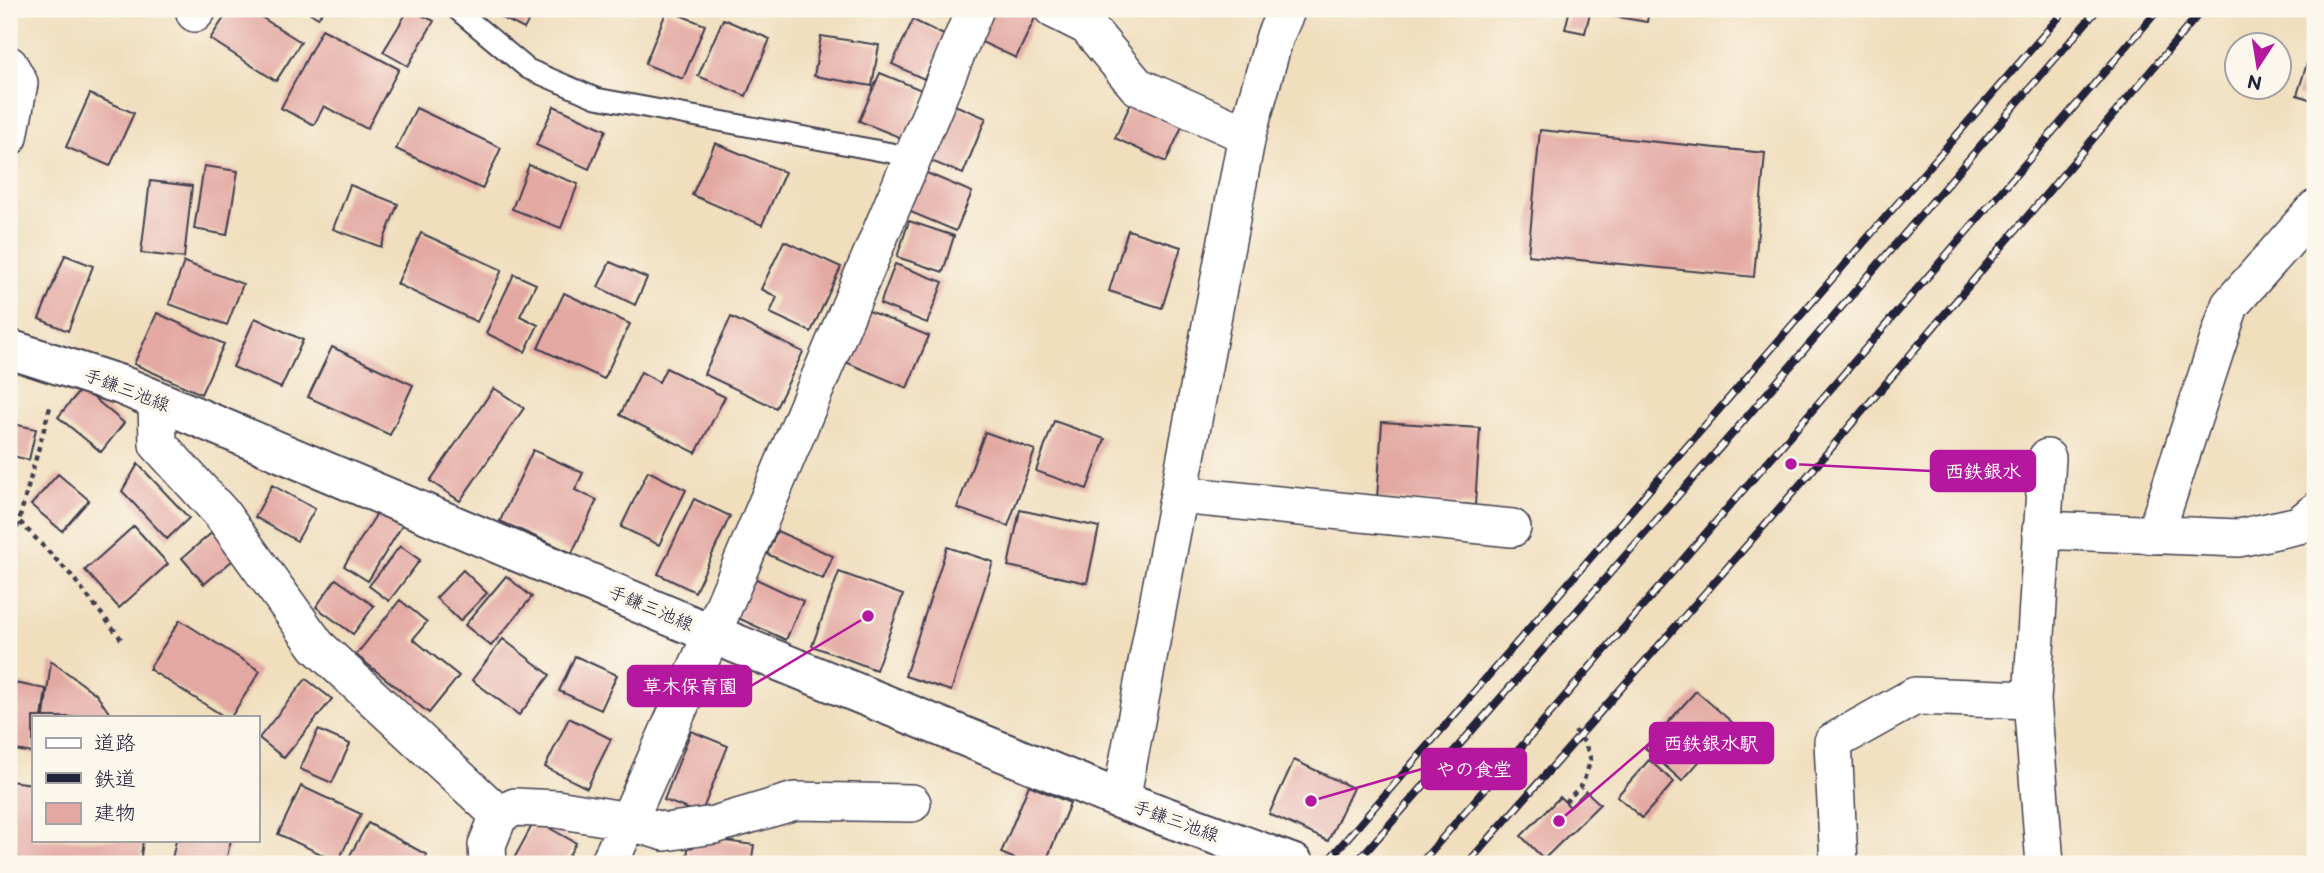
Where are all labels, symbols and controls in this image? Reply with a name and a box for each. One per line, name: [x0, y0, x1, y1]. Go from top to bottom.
north arrow: [2222, 32, 2292, 102]
text: N: [2245, 68, 2264, 94]
street label: 手鎌三池線: [81, 365, 173, 416]
callout: 西鉄銀水: [1931, 451, 2035, 491]
text: 西鉄銀水: [1945, 461, 2021, 484]
street label: 手鎌三池線: [605, 581, 696, 636]
callout: 草木保育園: [628, 666, 751, 706]
text: 草木保育園: [642, 676, 738, 699]
legend: [32, 716, 259, 842]
callout: 西鉄銀水駅: [1650, 723, 1773, 763]
text: 道路: [94, 731, 136, 756]
text: 西鉄銀水駅: [1663, 733, 1759, 756]
callout: やの食堂: [1422, 749, 1526, 789]
text: やの食堂: [1436, 759, 1512, 782]
text: 鉄道: [94, 767, 136, 792]
street label: 手鎌三池線: [1130, 796, 1222, 847]
text: 建物: [94, 801, 136, 826]

